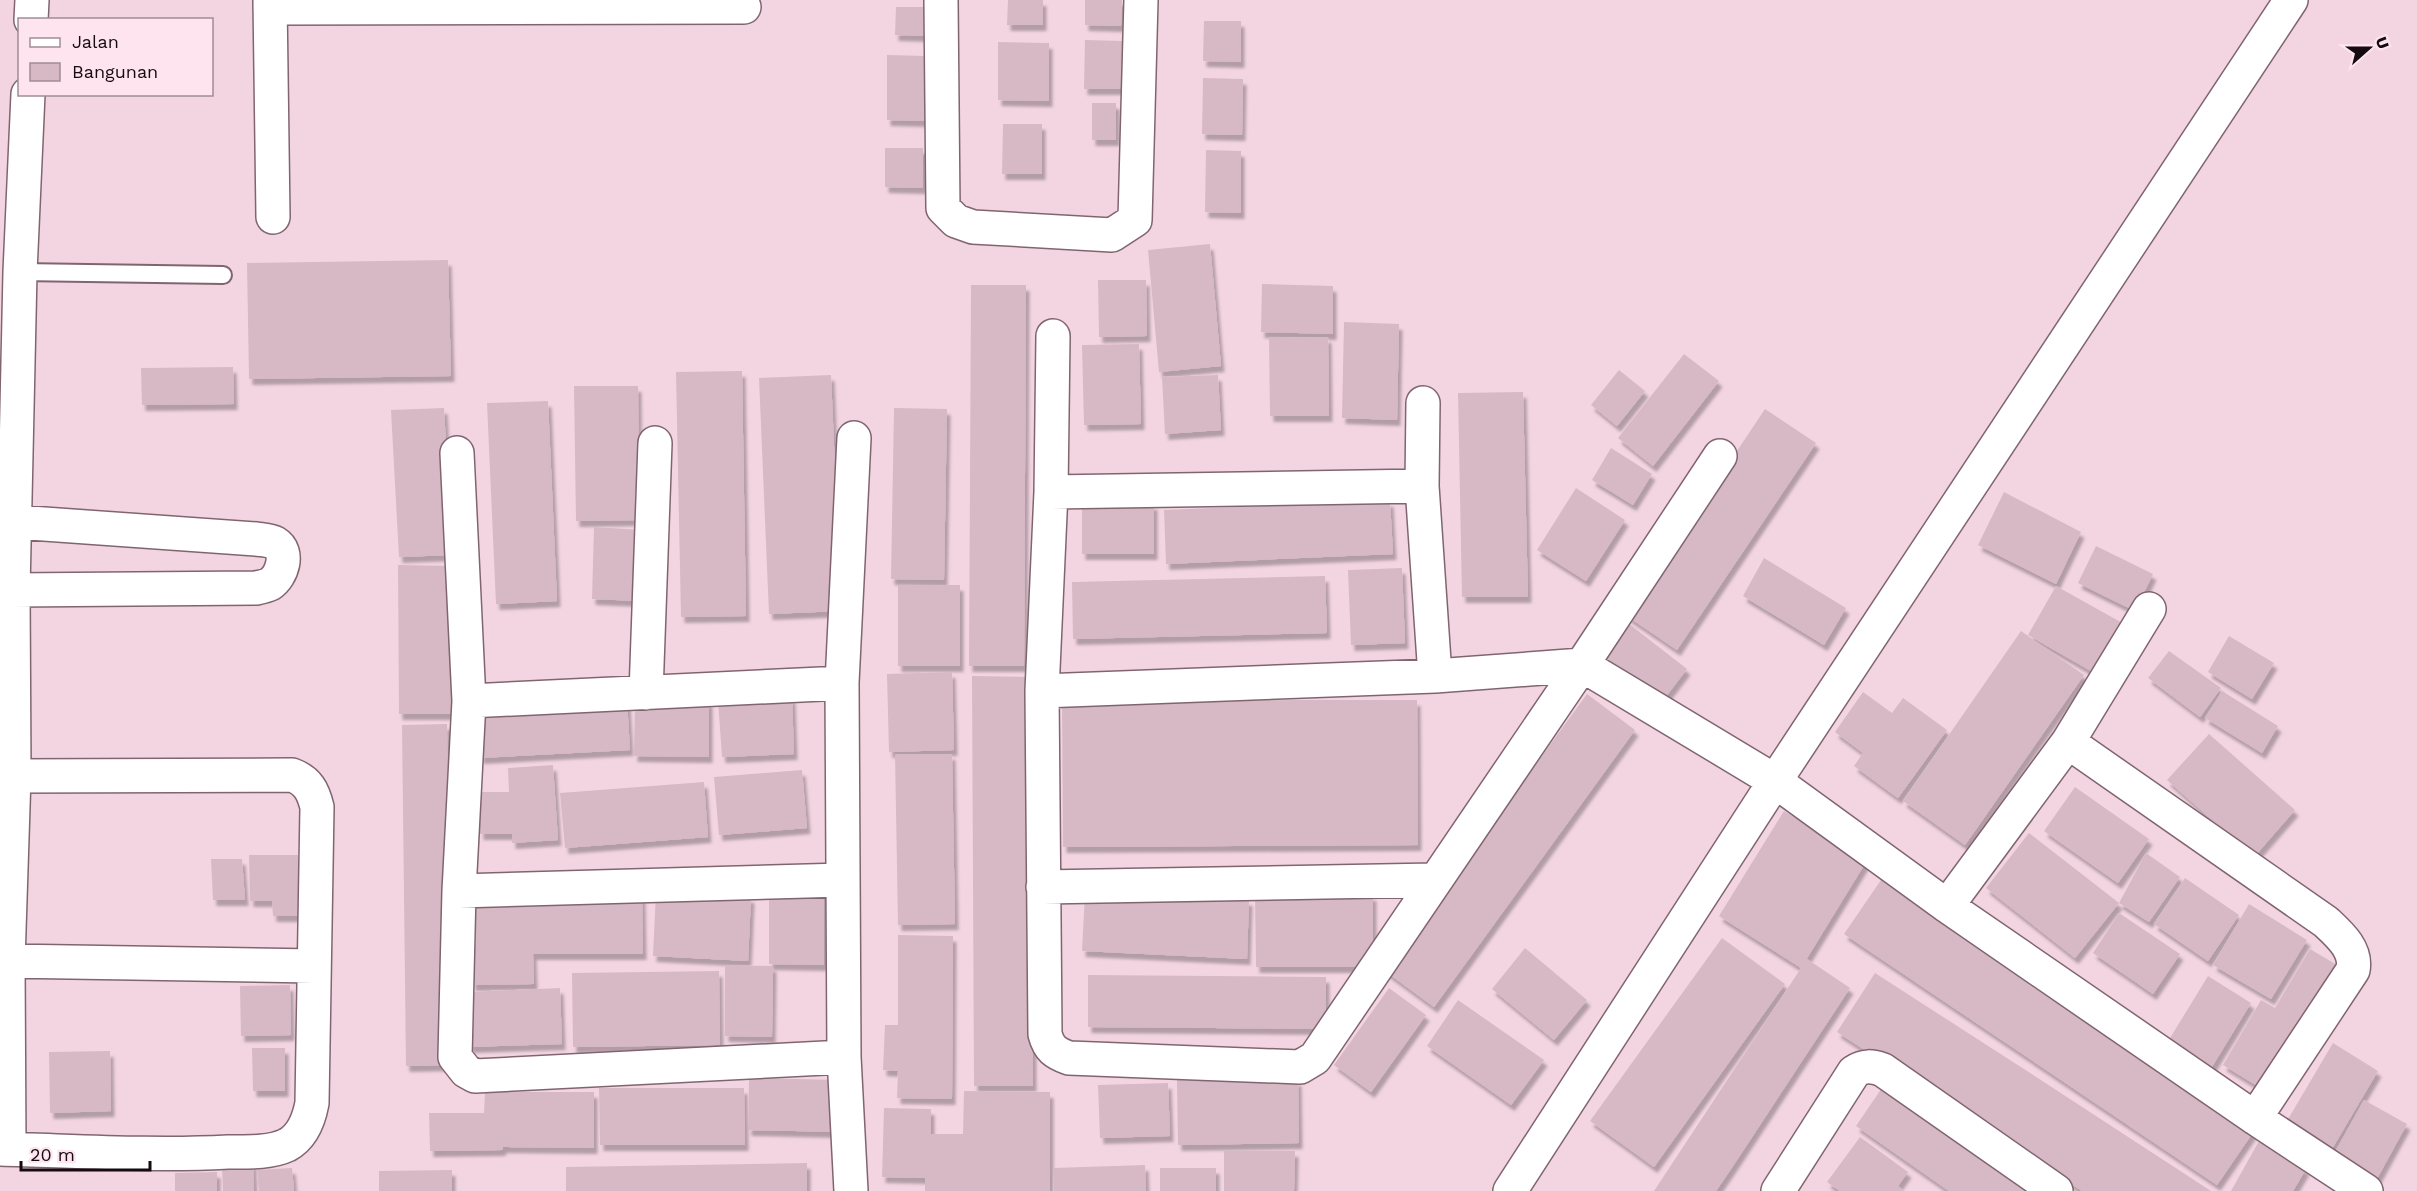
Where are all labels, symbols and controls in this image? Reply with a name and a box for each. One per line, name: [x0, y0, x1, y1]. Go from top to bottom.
legend: [18, 18, 213, 96]
north arrow: [2339, 18, 2399, 78]
text: Jalan: [72, 31, 119, 52]
text: U: [2372, 34, 2393, 52]
text: Bangunan: [72, 61, 158, 82]
scale bar: [21, 1134, 150, 1172]
text: 20 m: [30, 1144, 75, 1165]

